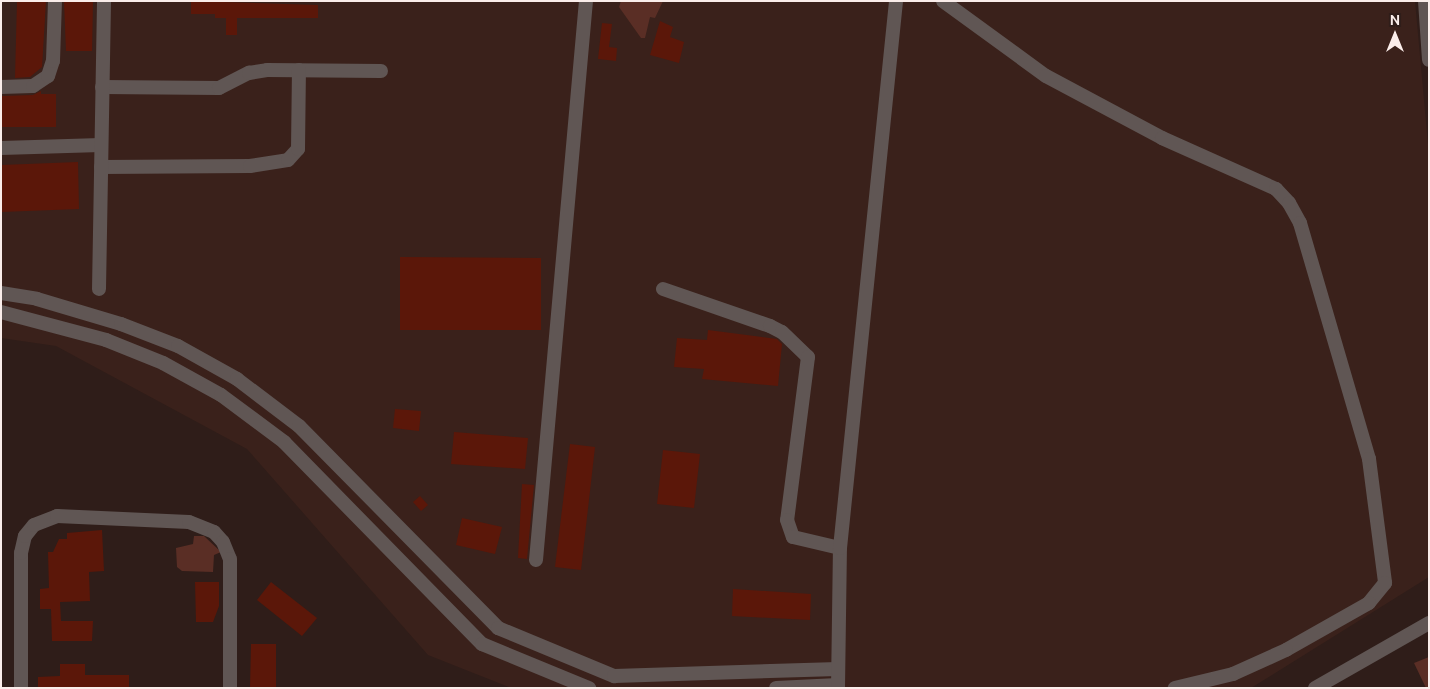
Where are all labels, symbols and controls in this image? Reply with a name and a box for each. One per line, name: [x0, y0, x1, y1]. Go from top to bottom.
north arrow: [1370, 10, 1420, 60]
text: N: [1390, 12, 1400, 28]

